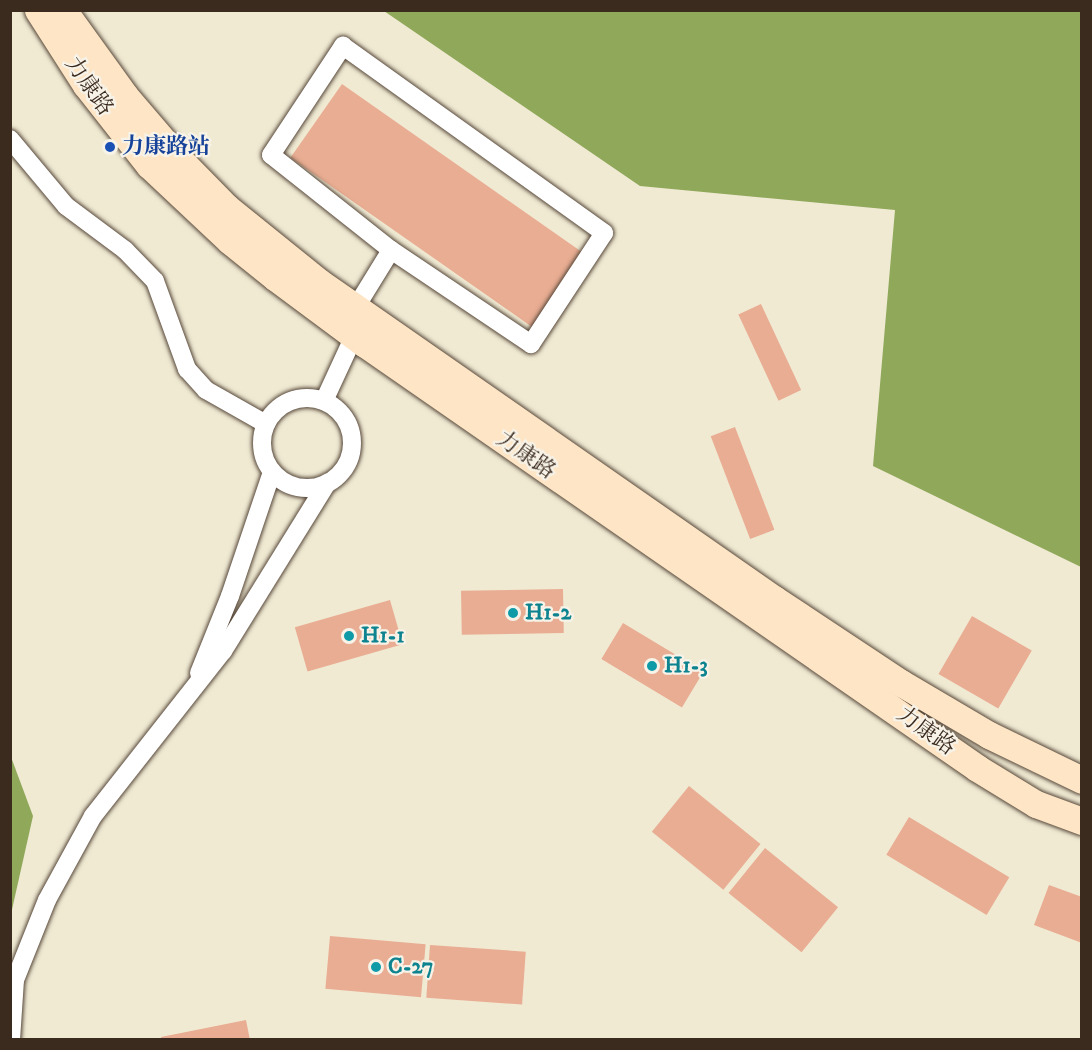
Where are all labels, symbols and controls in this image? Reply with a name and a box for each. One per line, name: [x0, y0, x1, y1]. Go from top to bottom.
street label: 力康路: [59, 51, 119, 121]
place label: 力康路站: [122, 134, 210, 160]
marker: 力康路站: [103, 140, 117, 154]
street label: 力康路: [491, 425, 561, 485]
place label: H1-2: [525, 600, 571, 626]
marker: H1-2: [506, 606, 520, 620]
place label: H1-1: [361, 623, 405, 649]
marker: H1-1: [342, 629, 356, 643]
place label: H1-3: [664, 653, 708, 679]
marker: H1-3: [645, 659, 659, 673]
street label: 力康路: [892, 701, 960, 761]
place label: C-27: [388, 954, 433, 980]
marker: C-27: [369, 960, 383, 974]

